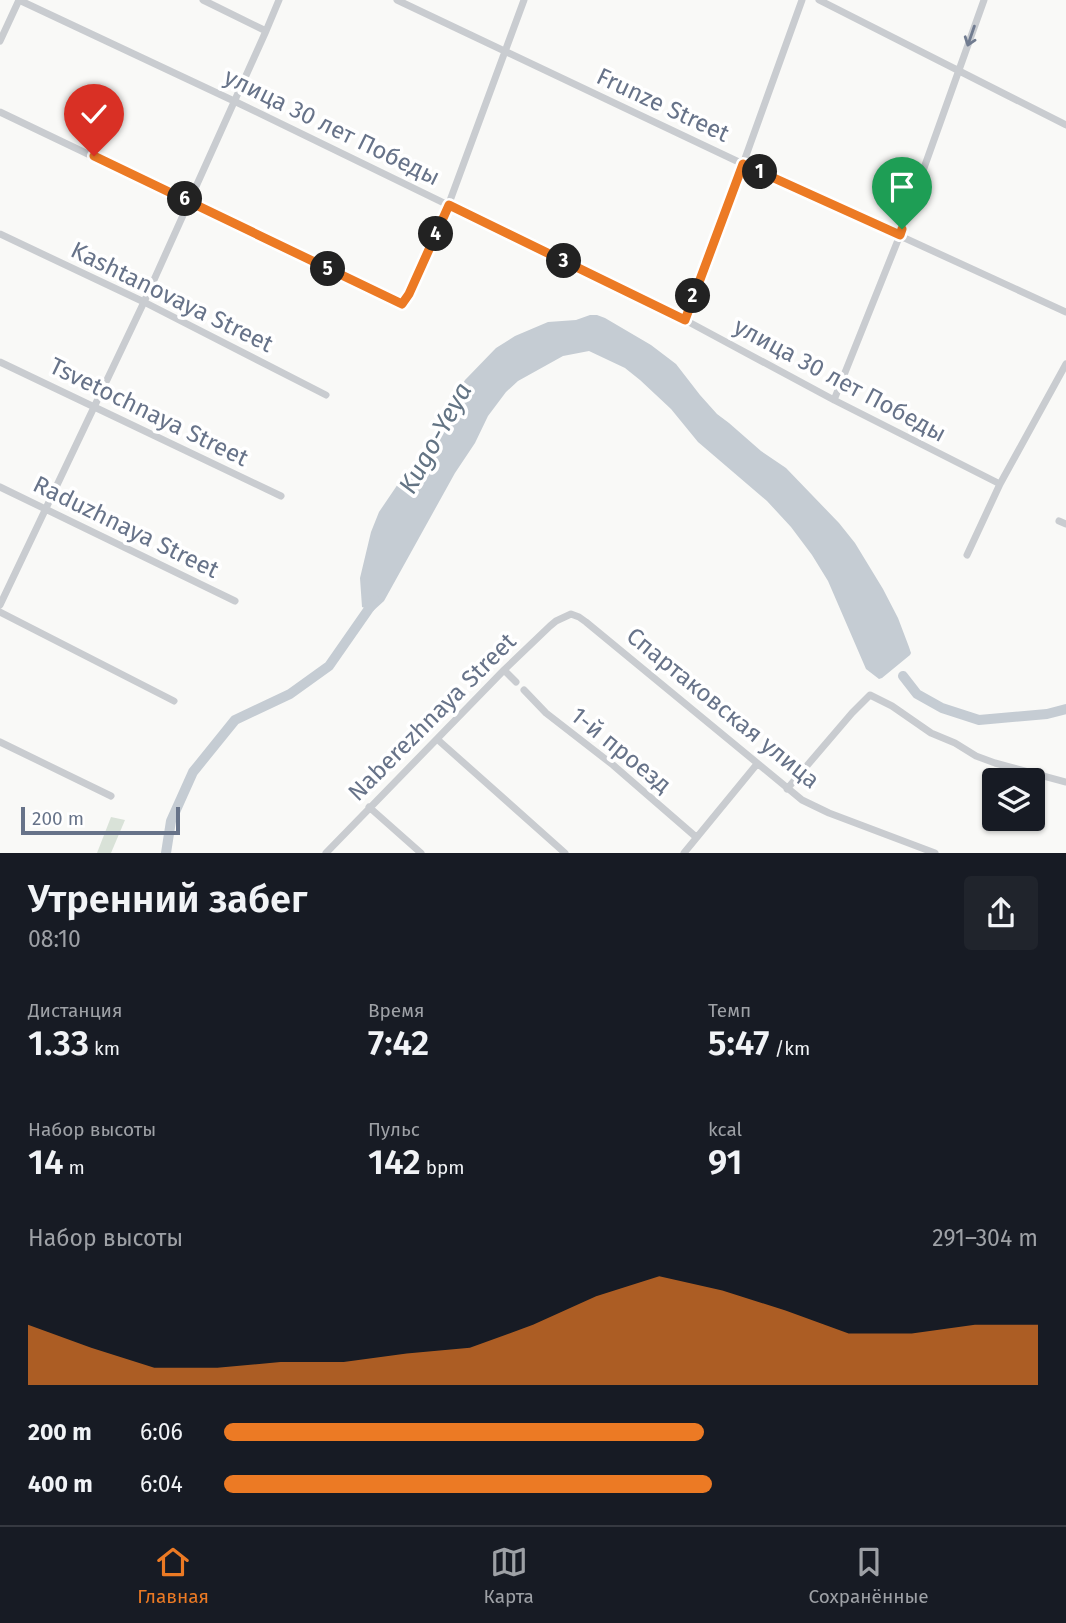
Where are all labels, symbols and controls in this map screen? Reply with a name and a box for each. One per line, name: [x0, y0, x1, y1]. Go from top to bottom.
one-way arrow: [964, 24, 976, 46]
street label: Frunze Street: [592, 62, 734, 148]
street label: улица 30 лет Победы: [220, 63, 444, 191]
pin: [64, 84, 124, 156]
icon: check: [75, 95, 113, 133]
pin: 1: [742, 154, 778, 190]
pin: [872, 157, 932, 229]
text: 1: [755, 160, 764, 183]
icon: arrive: [883, 168, 921, 206]
pin: 6: [168, 182, 202, 216]
text: 6: [179, 187, 190, 210]
pin: 4: [418, 216, 453, 252]
text: 4: [430, 222, 441, 245]
street label: Kashtanovaya Street: [66, 236, 278, 358]
pin: 3: [546, 244, 582, 278]
text: 3: [559, 249, 568, 272]
pin: 5: [310, 252, 346, 286]
text: 5: [322, 257, 333, 280]
pin: 2: [676, 278, 710, 314]
text: 2: [688, 284, 697, 307]
street label: улица 30 лет Победы: [729, 312, 951, 448]
street label: Tsvetochnaya Street: [45, 352, 253, 472]
water label: Kugo-Yeya: [392, 377, 479, 499]
street label: Raduzhnaya Street: [29, 470, 224, 584]
street label: Спартаковская улица: [621, 622, 825, 794]
street label: Naberezhnaya Street: [342, 627, 522, 807]
street label: 1-й проезд: [565, 701, 677, 799]
map controls: [982, 768, 1045, 831]
button: layers: [982, 768, 1045, 831]
scale bar: [21, 804, 180, 836]
text: 200 m: [32, 807, 84, 830]
text: Утренний забег: [28, 876, 307, 922]
button: share: [964, 876, 1038, 950]
text: 08:10: [28, 925, 81, 953]
text: Дистанция: [28, 999, 123, 1022]
text: Время: [368, 999, 424, 1022]
text: Темп: [708, 999, 751, 1022]
text: 1.33: [28, 1022, 89, 1064]
text: 7:42: [368, 1022, 429, 1064]
text: 5:47: [708, 1022, 769, 1064]
text: km: [89, 1037, 120, 1060]
text: /km: [769, 1037, 810, 1060]
text: Набор высоты: [28, 1118, 156, 1141]
text: Пульс: [368, 1118, 420, 1141]
text: kcal: [708, 1118, 742, 1141]
text: 14: [28, 1141, 63, 1183]
text: 142: [368, 1141, 421, 1183]
text: 91: [708, 1141, 743, 1183]
text: m: [63, 1156, 85, 1179]
text: bpm: [421, 1156, 465, 1179]
text: Набор высоты: [28, 1224, 183, 1252]
text: 291–304 m: [932, 1224, 1038, 1252]
text: 200 m: [28, 1418, 92, 1446]
text: 6:06: [140, 1418, 183, 1446]
text: 400 m: [28, 1470, 93, 1498]
text: 6:04: [140, 1470, 183, 1498]
tab: Главная: [137, 1543, 209, 1608]
tab: Карта: [484, 1543, 534, 1608]
tab: Сохранённые: [808, 1543, 929, 1608]

